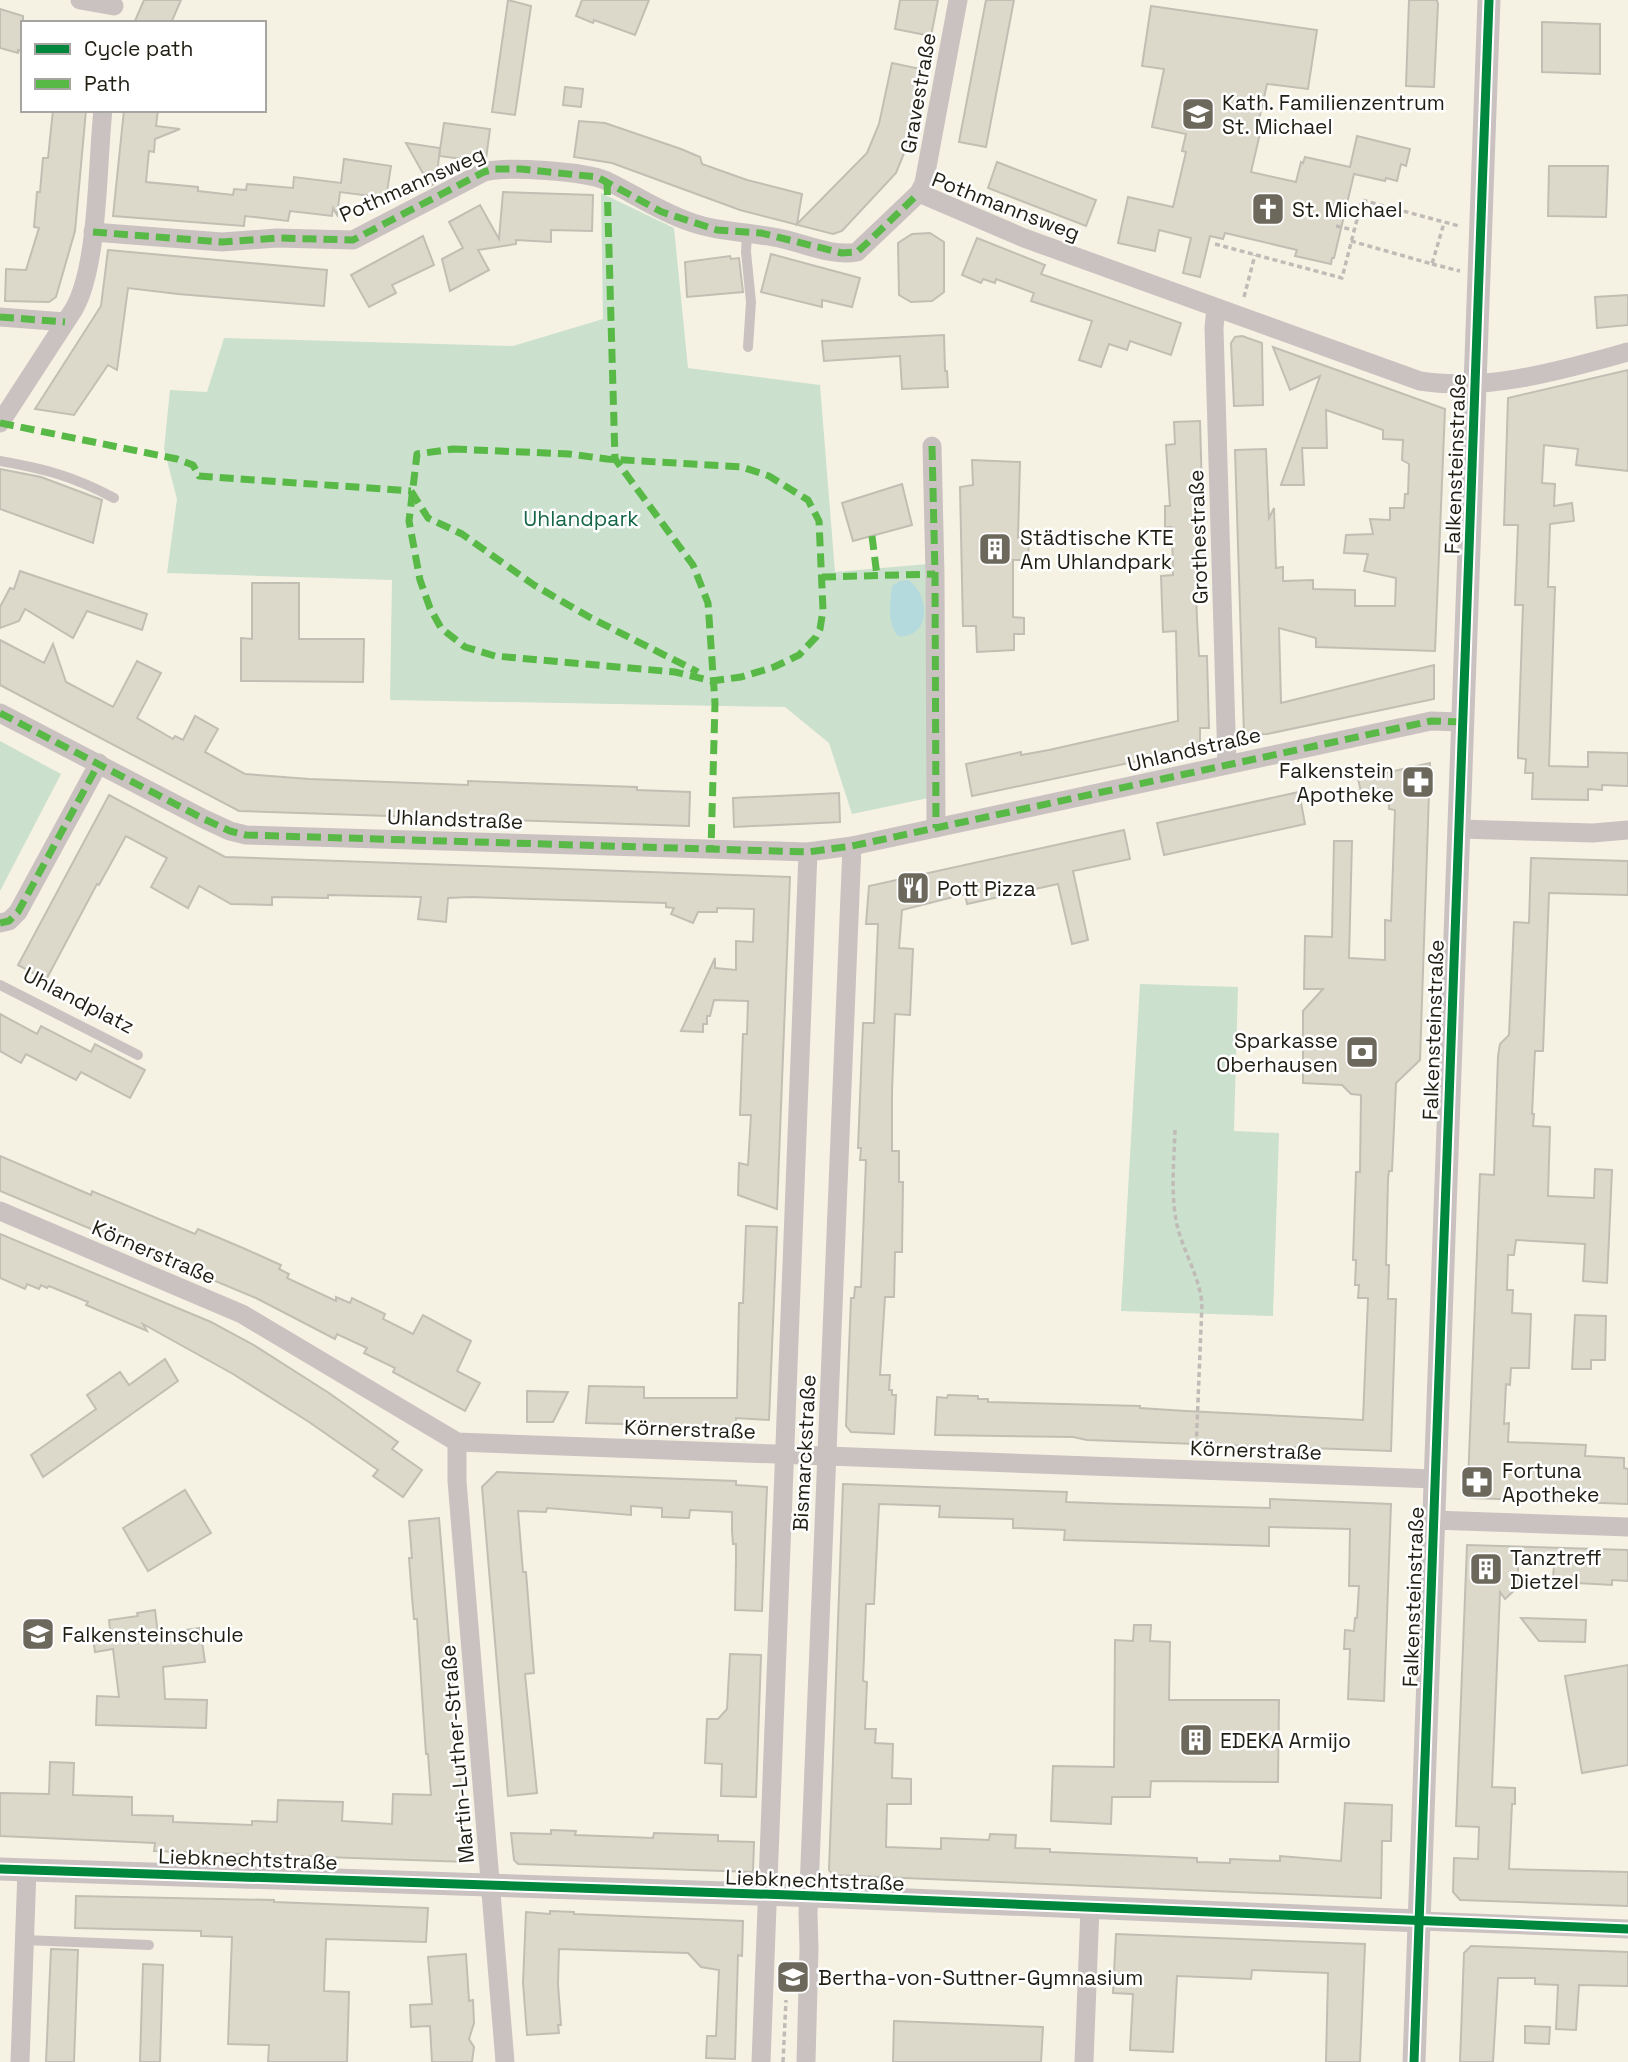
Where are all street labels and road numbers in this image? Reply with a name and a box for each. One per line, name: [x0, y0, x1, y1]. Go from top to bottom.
street label: Gravestraße: [894, 31, 942, 155]
street label: Pothmannsweg: [335, 140, 489, 228]
street label: Pothmannsweg: [928, 165, 1084, 247]
street label: Falkensteinstraße: [1438, 373, 1472, 555]
street label: Grothestraße: [1182, 469, 1214, 605]
street label: Uhlandstraße: [1125, 721, 1263, 777]
street label: Uhlandstraße: [386, 803, 524, 835]
street label: Falkensteinstraße: [1416, 939, 1450, 1121]
street label: Uhlandplatz: [19, 960, 139, 1040]
street label: Körnerstraße: [88, 1214, 220, 1290]
street label: Bismarckstraße: [786, 1374, 822, 1532]
street label: Körnerstraße: [624, 1413, 756, 1445]
street label: Körnerstraße: [1190, 1434, 1322, 1466]
street label: Falkensteinstraße: [1396, 1506, 1430, 1688]
street label: Martin-Luther-Straße: [434, 1644, 480, 1864]
street label: Liebknechtstraße: [158, 1842, 338, 1876]
street label: Liebknechtstraße: [725, 1863, 905, 1897]

